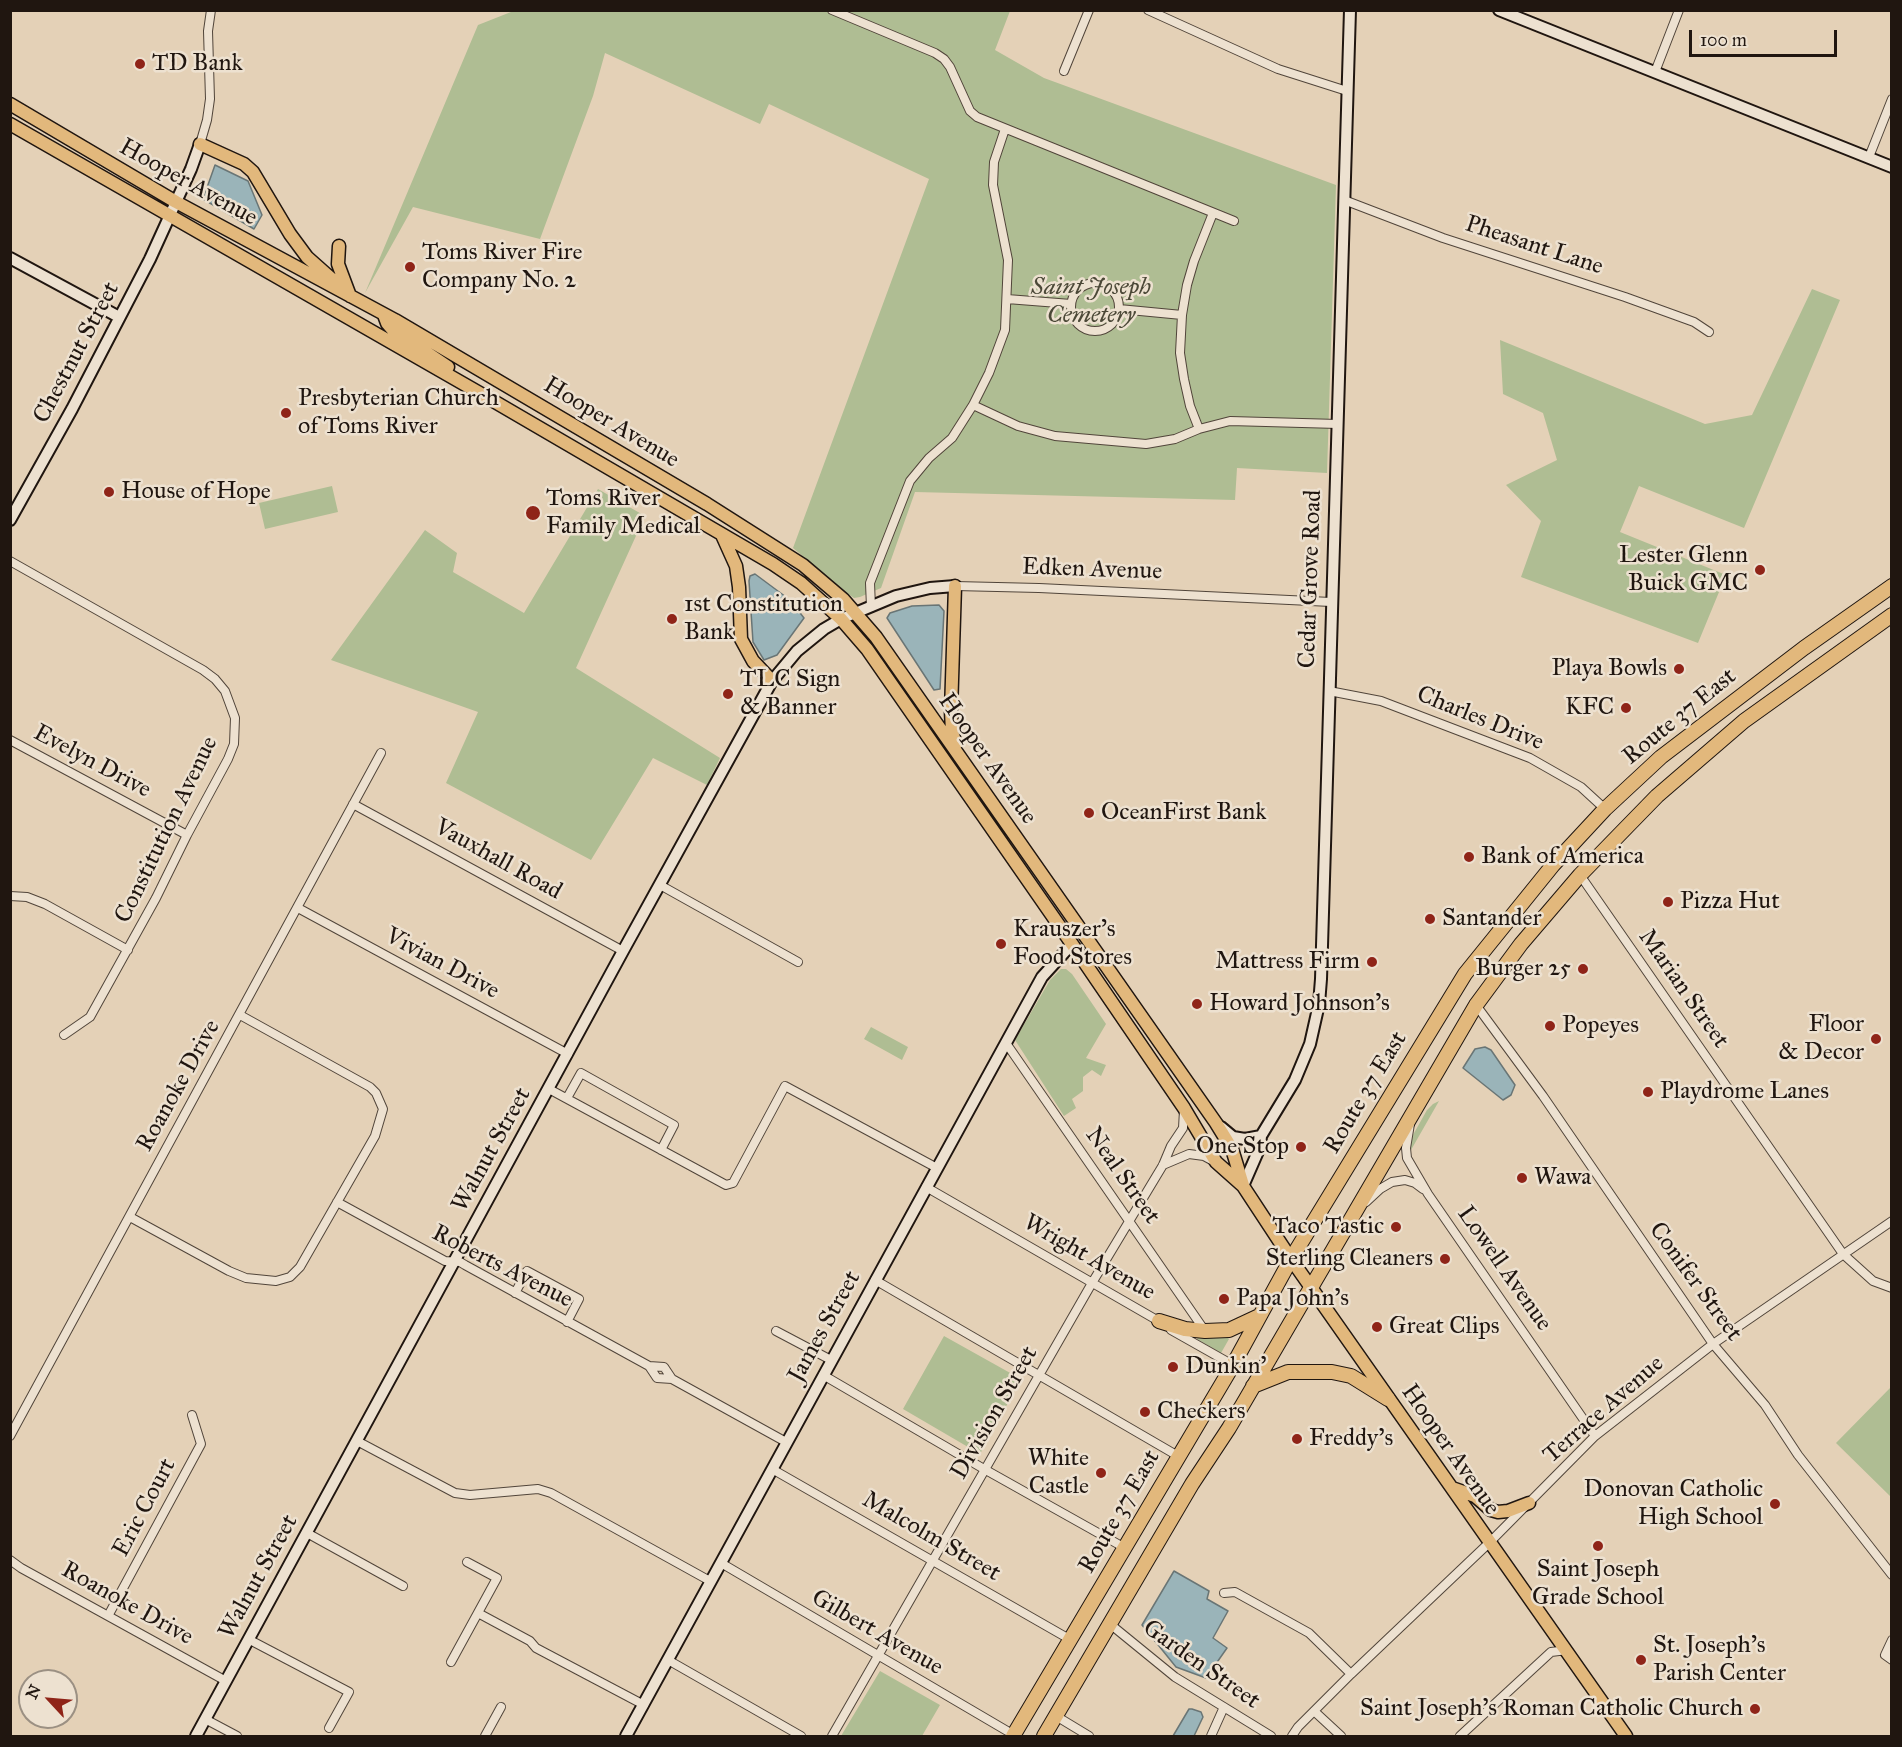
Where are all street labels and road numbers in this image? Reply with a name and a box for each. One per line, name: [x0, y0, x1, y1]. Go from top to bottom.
street label: Hooper Avenue: [114, 133, 262, 233]
street label: Pheasant Lane: [1461, 210, 1607, 282]
street label: Chestnut Street: [28, 277, 126, 429]
street label: Hooper Avenue: [538, 371, 684, 475]
street label: Cedar Grove Road: [1293, 489, 1329, 669]
street label: Edken Avenue: [1021, 553, 1163, 587]
street label: Route 37 East: [1617, 663, 1743, 771]
street label: Charles Drive: [1412, 680, 1548, 758]
street label: Hooper Avenue: [931, 688, 1043, 830]
street label: Evelyn Drive: [28, 719, 156, 805]
street label: Constitution Avenue: [109, 732, 225, 928]
street label: Vauxhall Road: [429, 813, 567, 907]
street label: Vivian Drive: [380, 922, 504, 1006]
street label: Marian Street: [1632, 924, 1734, 1054]
street label: Roanoke Drive: [131, 1015, 227, 1157]
street label: Route 37 East: [1318, 1027, 1414, 1159]
street label: Walnut Street: [446, 1083, 538, 1217]
street label: Neal Street: [1078, 1122, 1166, 1230]
street label: Lowell Avenue: [1450, 1201, 1558, 1337]
street label: Wright Avenue: [1018, 1209, 1160, 1307]
street label: Conifer Street: [1642, 1217, 1748, 1347]
street label: Roberts Avenue: [427, 1219, 577, 1315]
street label: James Street: [783, 1266, 867, 1388]
street label: Division Street: [945, 1341, 1045, 1485]
street label: Terrace Avenue: [1538, 1350, 1670, 1470]
street label: Hooper Avenue: [1394, 1379, 1506, 1521]
street label: Route 37 East: [1073, 1445, 1167, 1579]
street label: Eric Court: [107, 1454, 183, 1562]
street label: Malcolm Street: [857, 1486, 1005, 1588]
street label: Walnut Street: [213, 1510, 305, 1644]
street label: Roanoke Drive: [56, 1556, 198, 1652]
street label: Gilbert Avenue: [806, 1584, 948, 1682]
street label: Garden Street: [1137, 1614, 1265, 1716]

